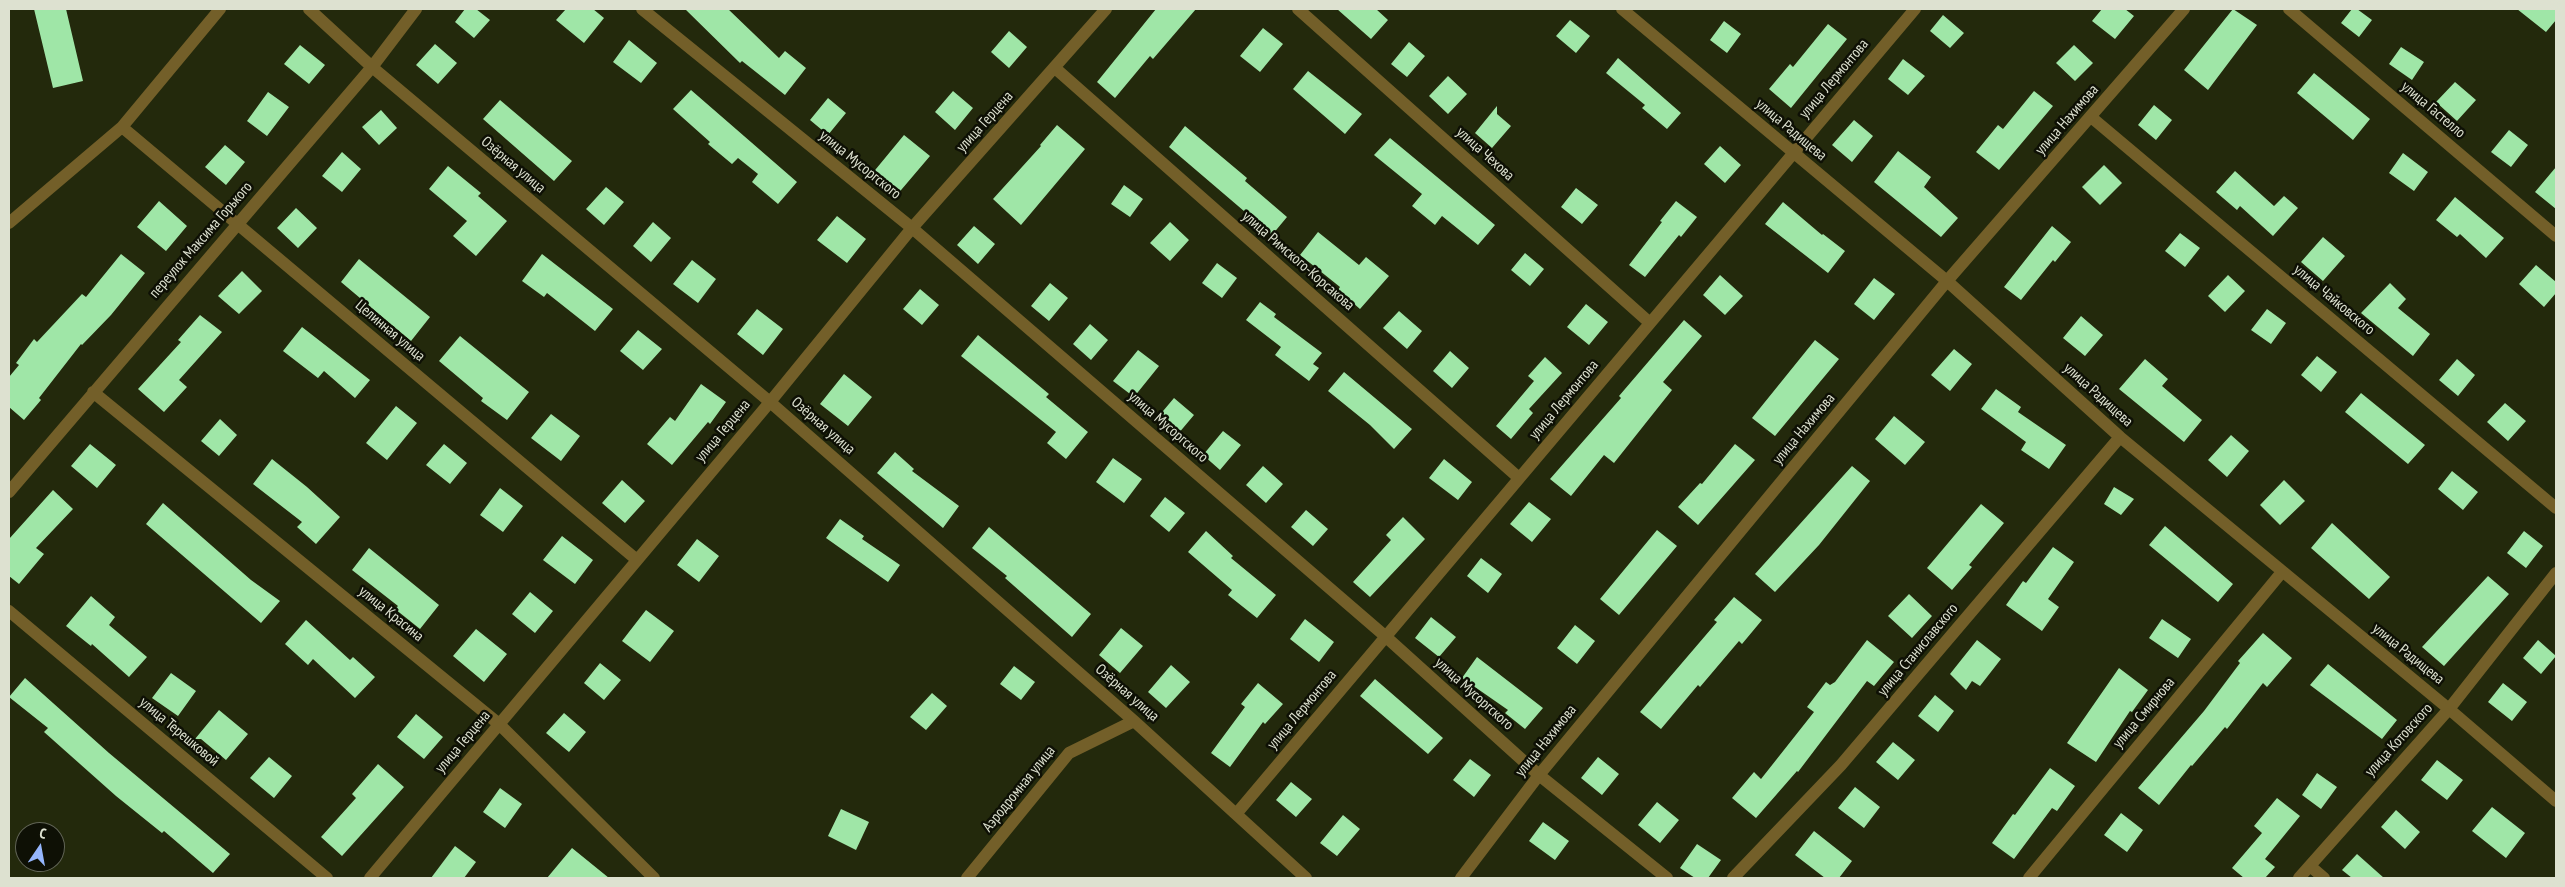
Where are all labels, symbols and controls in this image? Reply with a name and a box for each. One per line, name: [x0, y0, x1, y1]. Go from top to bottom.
street label: улица Лермонтова: [1796, 36, 1872, 122]
street label: улица Гастелло: [2397, 78, 2469, 142]
street label: улица Нахимова: [2032, 81, 2102, 159]
street label: улица Герцена: [953, 88, 1017, 156]
street label: улица Радищева: [1752, 95, 1830, 165]
street label: улица Чехова: [1452, 123, 1518, 185]
street label: улица Мусоргского: [816, 127, 904, 203]
street label: Озёрная улица: [477, 133, 549, 197]
street label: переулок Максима Горького: [146, 178, 256, 302]
street label: улица Римского-Корсакова: [1238, 207, 1358, 315]
street label: улица Чайковского: [2290, 261, 2378, 339]
street label: Целинная улица: [351, 297, 429, 365]
street label: улица Лермонтова: [1526, 357, 1602, 443]
street label: улица Радищева: [2060, 359, 2136, 431]
street label: улица Мусоргского: [1124, 388, 1212, 466]
street label: улица Нахимова: [1769, 390, 1839, 468]
street label: Озёрная улица: [787, 393, 859, 459]
street label: улица Герцена: [692, 396, 754, 466]
street label: улица Красина: [355, 582, 427, 646]
street label: улица Станиславского: [1874, 600, 1962, 700]
street label: улица Радищева: [2369, 620, 2447, 688]
street label: улица Мусоргского: [1431, 654, 1517, 734]
street label: Озёрная улица: [1091, 660, 1163, 726]
street label: улица Лермонтова: [1264, 667, 1340, 753]
street label: улица Смирнова: [2109, 674, 2179, 752]
street label: улица Терешковой: [136, 694, 222, 770]
street label: улица Котовского: [2361, 700, 2437, 780]
street label: улица Нахимова: [1512, 701, 1580, 781]
street label: улица Герцена: [432, 707, 494, 777]
street label: Аэродромная улица: [979, 742, 1059, 836]
north arrow: [15, 822, 65, 872]
text: С: [38, 824, 48, 843]

